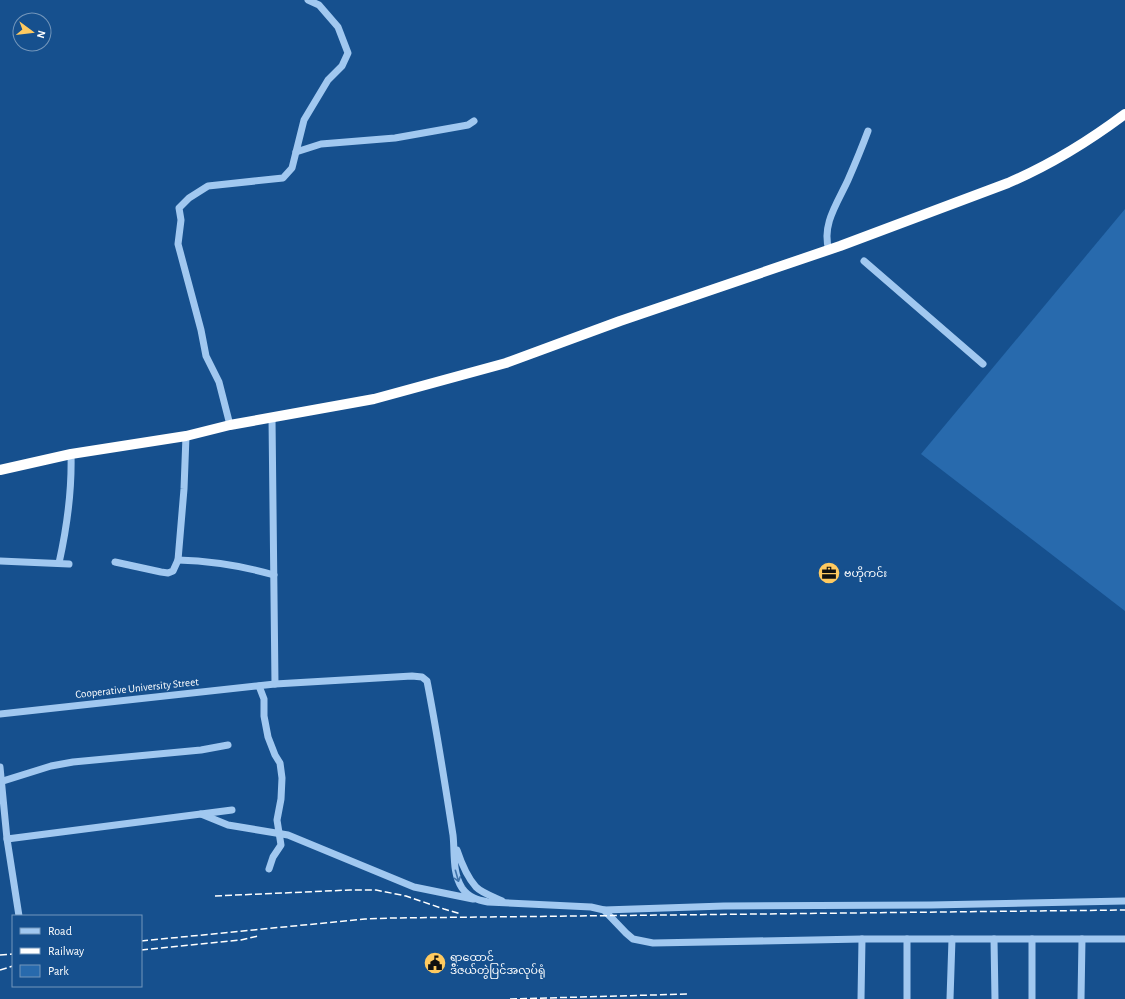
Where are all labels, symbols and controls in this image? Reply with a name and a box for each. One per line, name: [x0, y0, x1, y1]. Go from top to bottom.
north arrow: [12, 12, 52, 52]
text: N: [35, 29, 47, 40]
office icon: ဗဟိုကင်း: [816, 560, 842, 586]
place label: ဗဟိုကင်း: [844, 566, 887, 582]
street label: Cooperative University Street: [75, 676, 200, 700]
one-way arrow: [454, 869, 461, 882]
legend: [12, 915, 142, 987]
text: Road: [48, 925, 72, 937]
text: Railway: [48, 945, 84, 958]
public building icon: ရွာထောင် ဒီဇယ်တွဲပြင်အလုပ်ရုံ: [422, 950, 448, 976]
place label: ရွာထောင် ဒီဇယ်တွဲပြင်အလုပ်ရုံ: [450, 950, 545, 979]
text: Park: [48, 965, 69, 977]

